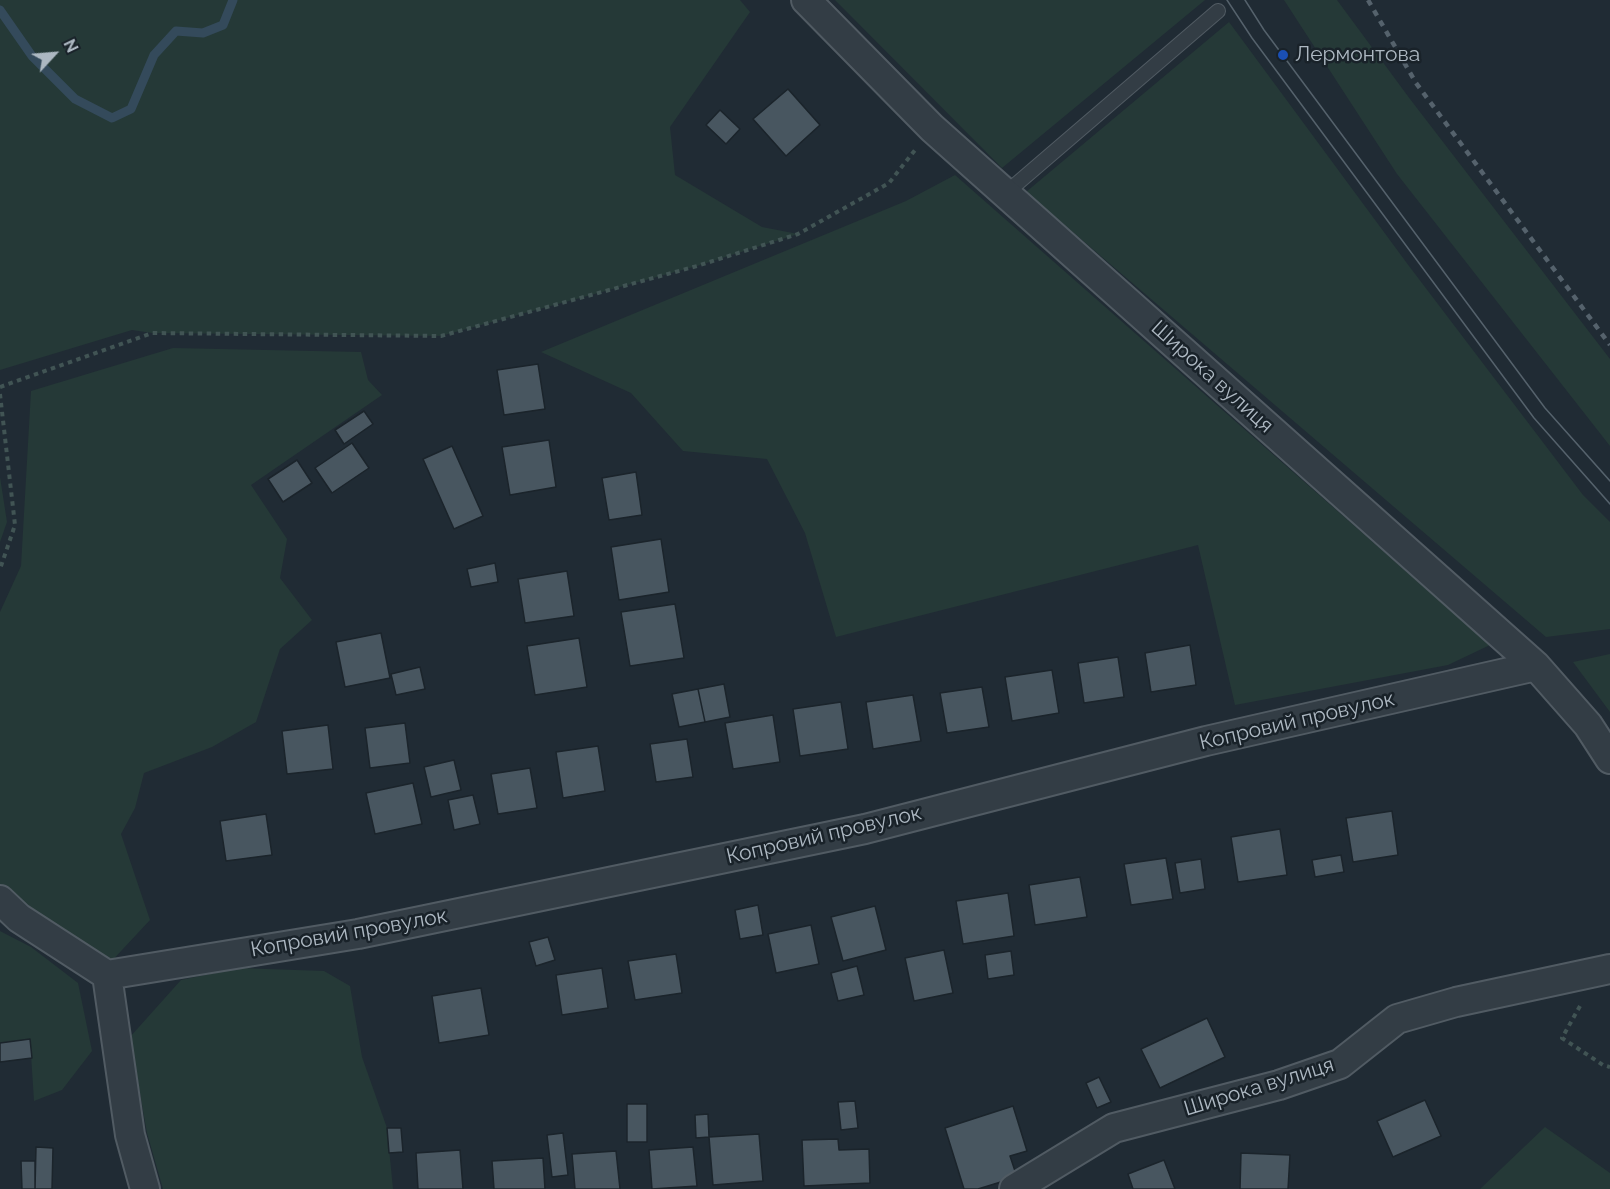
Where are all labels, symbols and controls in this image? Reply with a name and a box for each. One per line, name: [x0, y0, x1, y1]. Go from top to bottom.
north arrow: [24, 24, 84, 84]
text: N: [59, 36, 82, 56]
place label: Лермонтова: [1295, 42, 1420, 68]
marker: Лермонтова: [1276, 48, 1290, 62]
street label: Широка вулиця: [1146, 316, 1278, 438]
street label: Копровий провулок: [1197, 686, 1397, 756]
street label: Копровий провулок: [724, 800, 924, 870]
street label: Копровий провулок: [249, 903, 449, 963]
street label: Широка вулиця: [1181, 1052, 1337, 1122]

